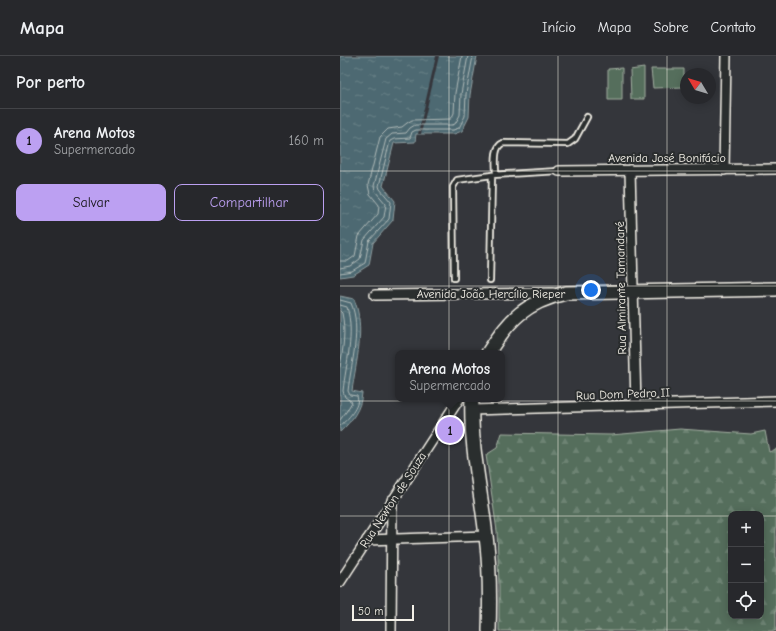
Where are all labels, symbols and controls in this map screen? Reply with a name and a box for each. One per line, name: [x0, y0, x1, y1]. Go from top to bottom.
text: Mapa: [20, 17, 65, 39]
text: Início: [542, 19, 576, 36]
text: Mapa: [598, 19, 631, 36]
text: Sobre: [653, 19, 688, 36]
text: Contato: [710, 19, 756, 36]
north arrow: [680, 68, 716, 104]
text: Por perto: [16, 73, 85, 92]
text: Arena Motos: [54, 124, 135, 142]
text: 1: [26, 133, 32, 148]
text: 160 m: [289, 133, 324, 148]
text: Supermercado: [54, 142, 135, 157]
street label: Avenida José Bonifácio: [608, 151, 726, 165]
button: Salvar: [16, 184, 166, 221]
button: Compartilhar: [174, 184, 324, 221]
street label: Rua Almirante Tamandaré: [613, 221, 629, 355]
your location: [581, 280, 601, 300]
street label: Avenida João Hercílio Rieper: [417, 287, 565, 301]
popup: [395, 350, 505, 402]
text: Arena Motos: [409, 360, 490, 378]
text: Supermercado: [409, 378, 491, 393]
street label: Rua Dom Pedro II: [576, 385, 671, 403]
pin: 1: [437, 415, 463, 445]
street label: Rua Newton de Souza: [357, 450, 429, 550]
map controls: [728, 511, 764, 619]
button: +: [728, 511, 764, 547]
button: −: [728, 547, 764, 583]
button: locate: [728, 583, 764, 619]
scale bar: [352, 603, 414, 622]
text: 50 m: [358, 605, 383, 618]

